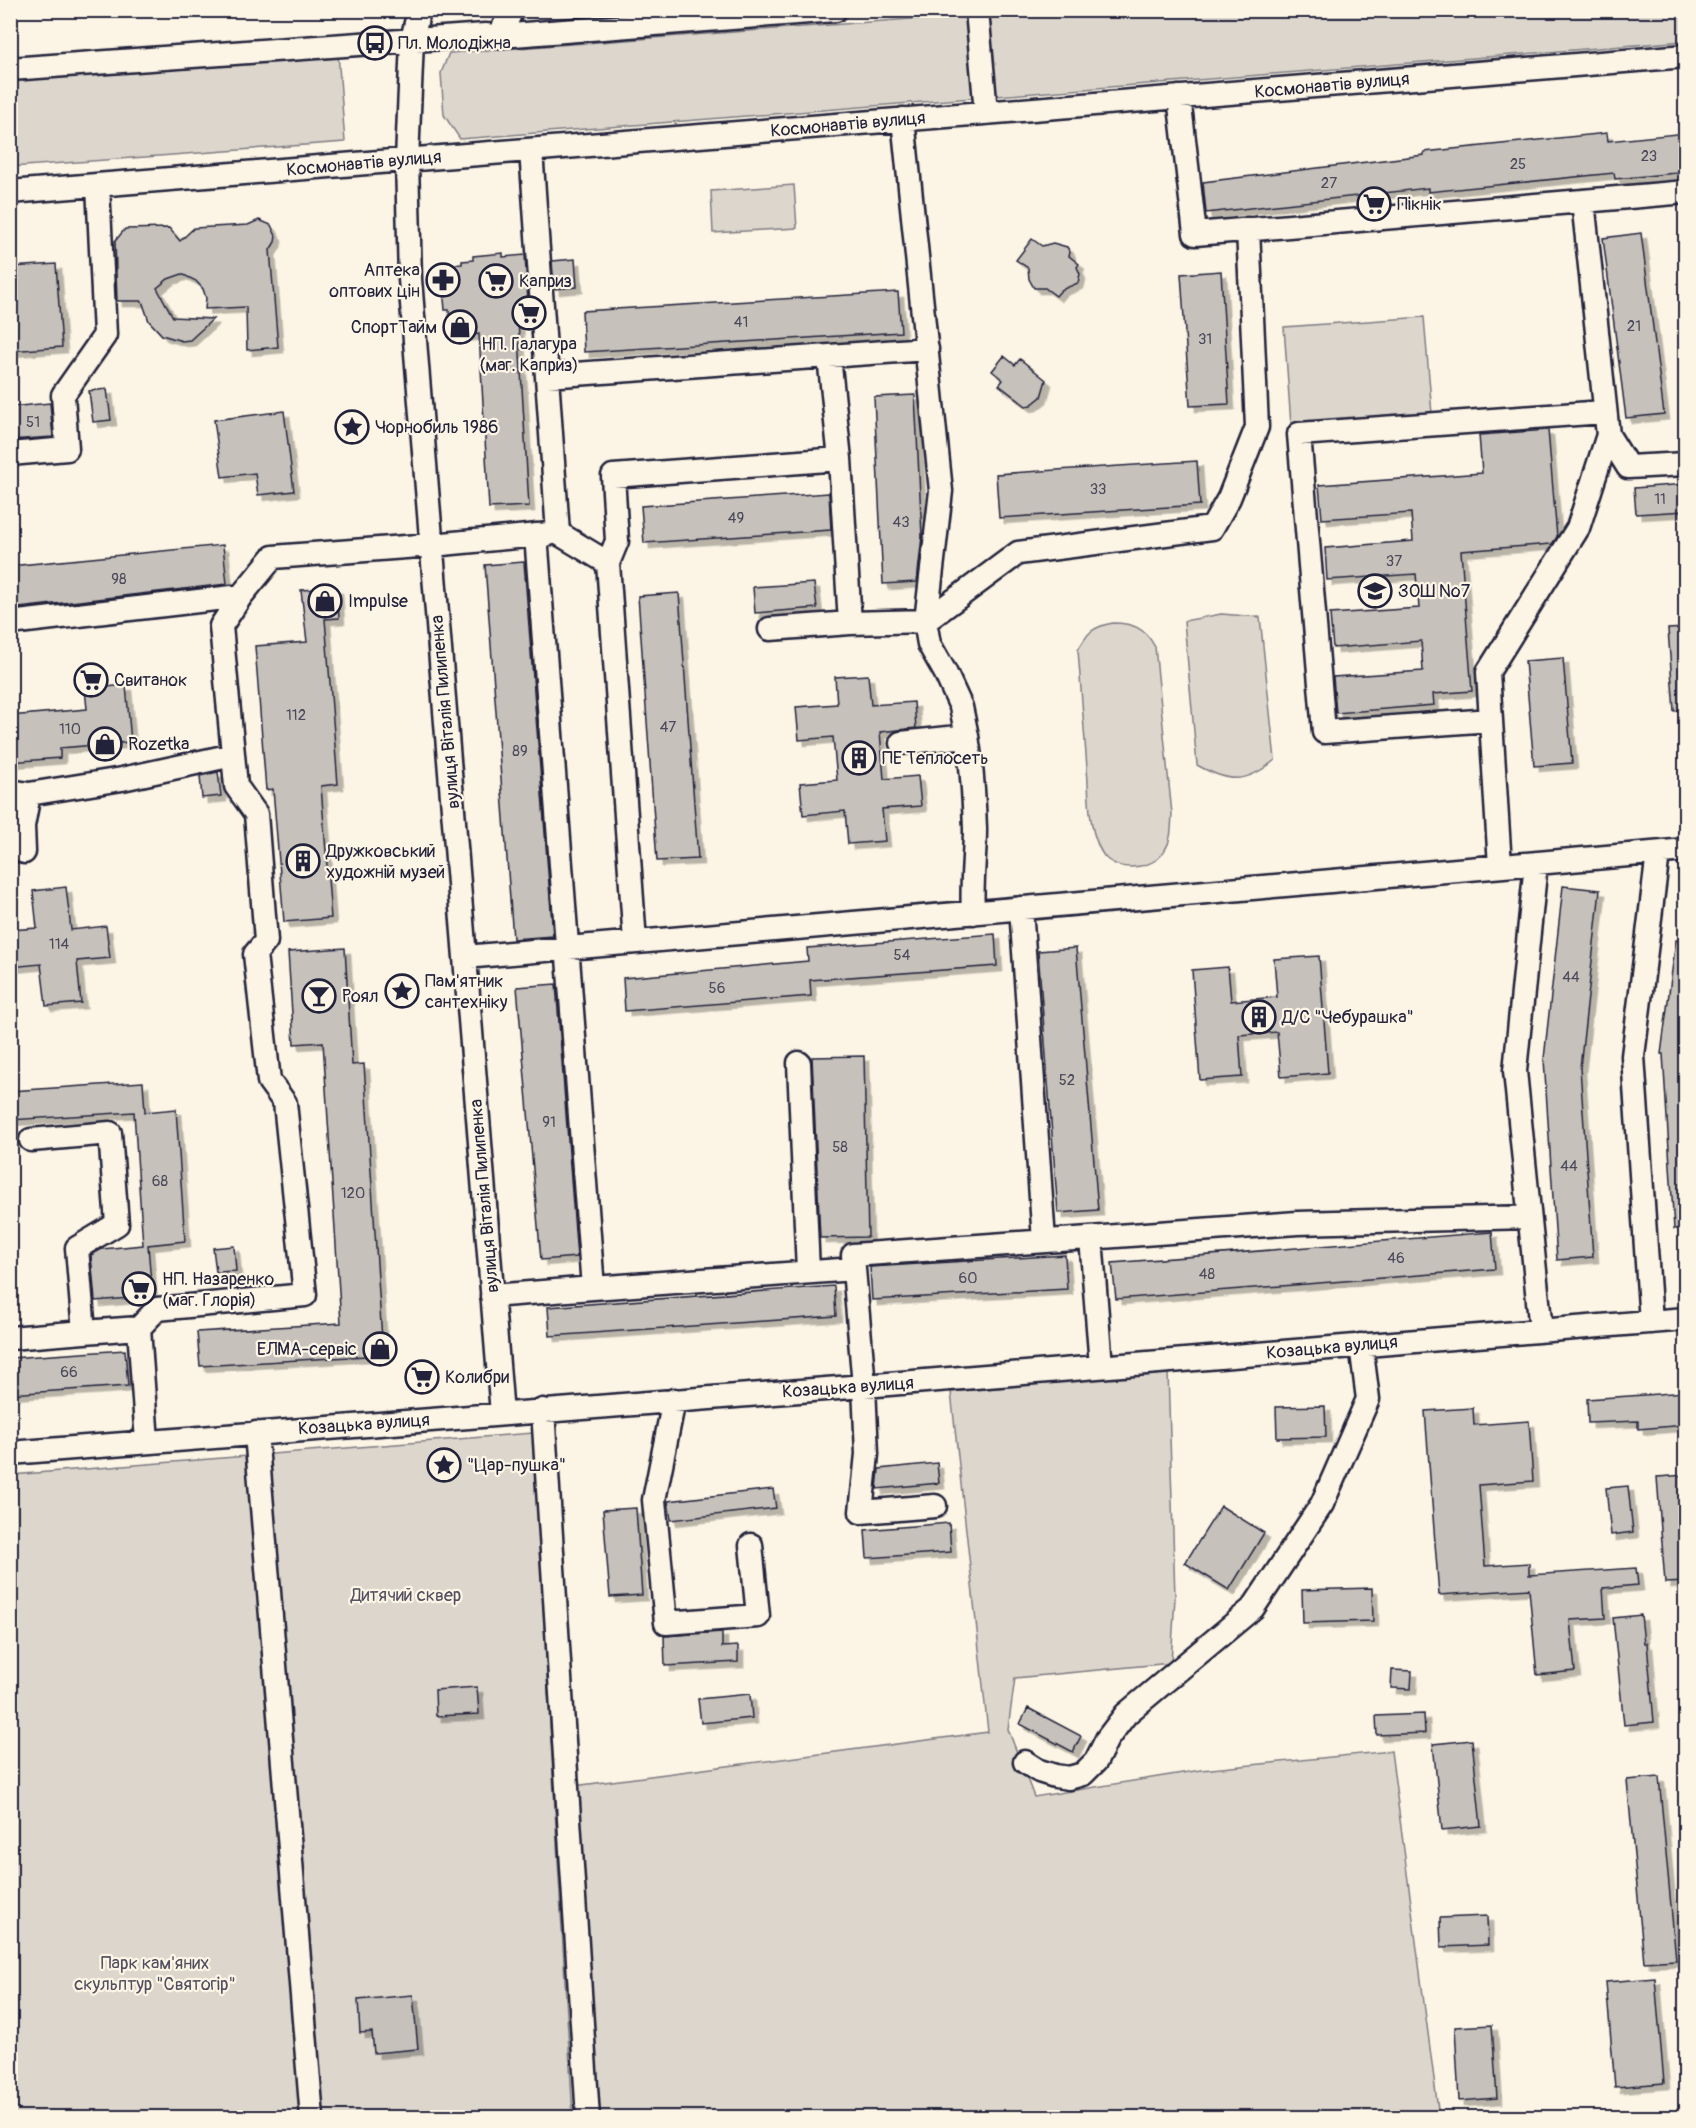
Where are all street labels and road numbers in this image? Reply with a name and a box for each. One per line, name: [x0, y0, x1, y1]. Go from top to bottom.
street label: Космонавтів вулиця: [1254, 67, 1411, 104]
street label: Космонавтів вулиця: [770, 106, 927, 143]
street label: Космонавтів вулиця: [286, 145, 443, 182]
street label: вулиця Віталія Пилипенка: [426, 614, 465, 810]
street label: вулиця Віталія Пилипенка: [465, 1098, 504, 1294]
street label: Козацька вулиця: [1265, 1330, 1399, 1365]
street label: Козацька вулиця: [781, 1371, 915, 1404]
street label: Козацька вулиця: [297, 1408, 431, 1441]

